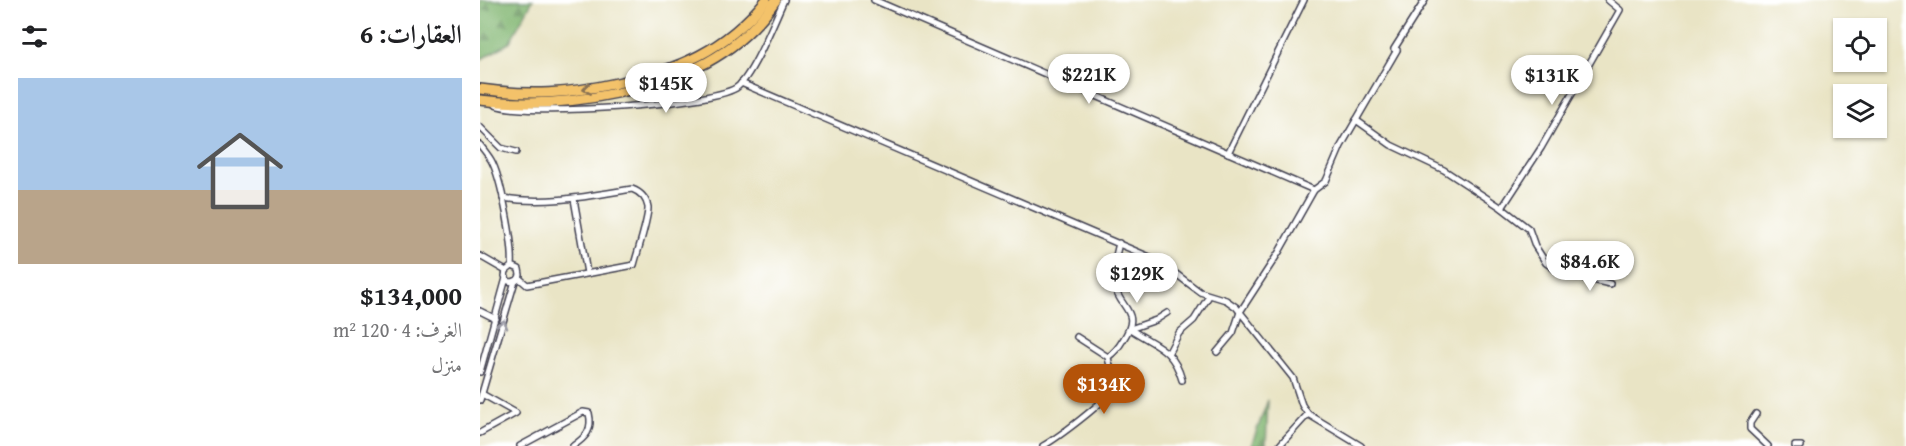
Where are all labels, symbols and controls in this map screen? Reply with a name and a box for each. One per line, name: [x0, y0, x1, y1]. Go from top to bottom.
text: العقارات: 6: [360, 14, 462, 53]
map controls: [1833, 18, 1887, 138]
button: locate: [1833, 18, 1887, 72]
icon: filters: [18, 20, 51, 53]
pin: $221K: [1047, 54, 1131, 105]
pin: $131K: [1510, 55, 1594, 106]
text: $221K: [1062, 59, 1116, 88]
text: $131K: [1525, 60, 1579, 89]
pin: $145K: [624, 63, 708, 114]
text: $145K: [639, 68, 693, 97]
one-way arrow: [582, 82, 592, 95]
button: layers: [1833, 84, 1887, 138]
icon: home: [186, 117, 294, 225]
pin: $84.6K: [1541, 241, 1639, 292]
text: $84.6K: [1560, 246, 1620, 275]
pin: $129K: [1095, 253, 1179, 304]
text: $129K: [1110, 258, 1164, 287]
text: $134,000: [360, 276, 462, 315]
text: الغرف: 4 · 120 m²: [333, 315, 462, 344]
one-way arrow: [496, 319, 508, 330]
text: منزل: [431, 350, 462, 379]
pin: $134K: [1062, 364, 1146, 415]
text: $134K: [1077, 369, 1131, 398]

